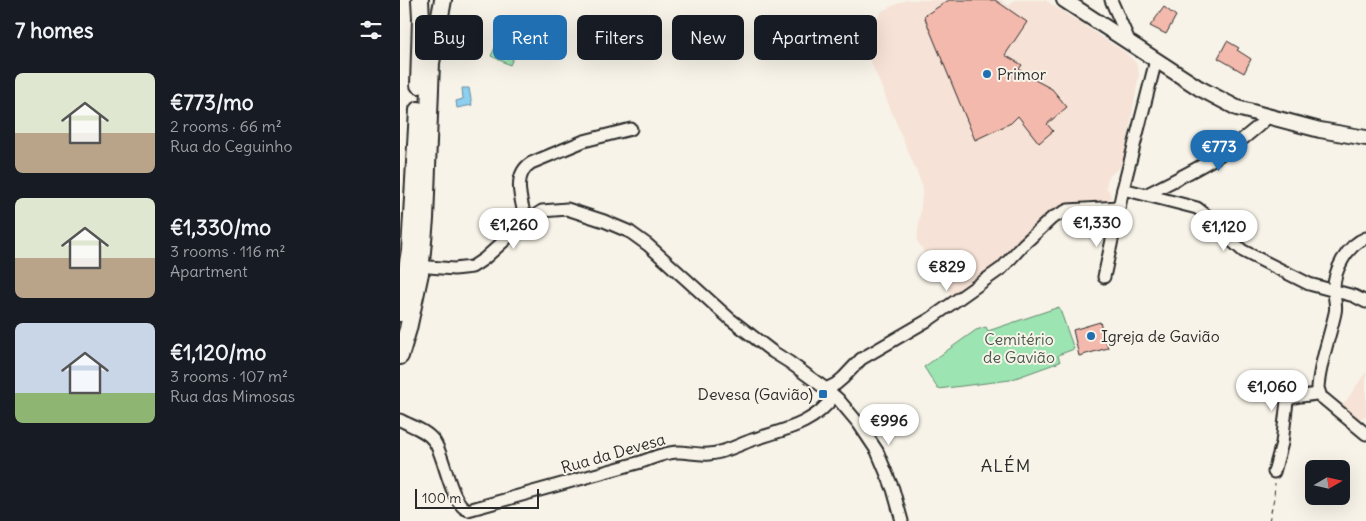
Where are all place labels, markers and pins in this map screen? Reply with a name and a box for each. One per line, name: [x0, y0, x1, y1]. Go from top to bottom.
place label: Primor: [997, 64, 1047, 84]
marker: Primor: [981, 68, 993, 80]
pin: €773: [1189, 130, 1249, 172]
pin: €1,330: [1056, 206, 1138, 248]
pin: €1,260: [473, 208, 555, 250]
pin: €1,120: [1183, 210, 1265, 252]
pin: €829: [917, 250, 977, 292]
place label: Igreja de Gavião: [1101, 326, 1220, 346]
marker: Igreja de Gavião: [1085, 330, 1097, 342]
pin: €1,060: [1231, 370, 1313, 412]
place label: Devesa (Gavião): [698, 384, 813, 404]
marker: Devesa (Gavião): [817, 388, 829, 400]
pin: €996: [859, 404, 919, 446]

